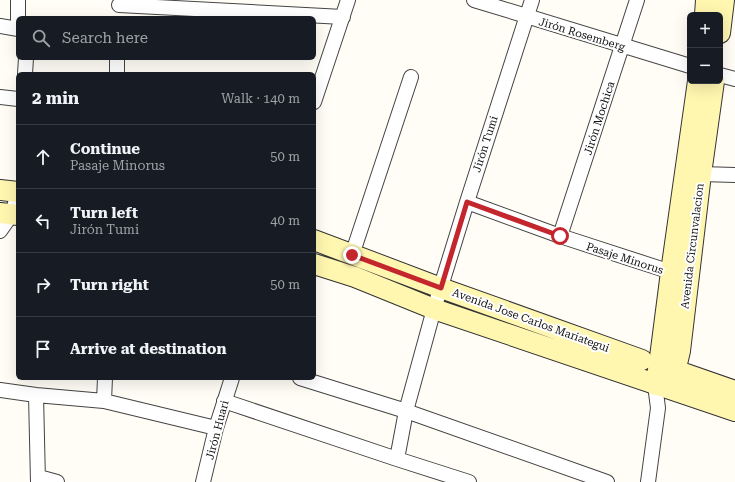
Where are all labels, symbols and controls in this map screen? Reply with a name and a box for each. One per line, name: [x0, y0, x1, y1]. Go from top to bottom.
map controls: [687, 12, 723, 84]
button: +: [687, 12, 723, 48]
street label: Jirón Rosemberg: [537, 15, 627, 54]
search box: [16, 16, 316, 60]
icon: search: [30, 27, 52, 49]
text: Search here: [62, 29, 148, 47]
button: −: [687, 48, 723, 84]
street label: Jirón Mochica: [581, 80, 618, 157]
text: 2 min: [32, 88, 79, 108]
text: Walk · 140 m: [221, 91, 300, 106]
street label: Jirón Tumi: [470, 114, 501, 174]
text: Continue: [70, 140, 140, 158]
icon: ahead: [32, 146, 54, 168]
text: 50 m: [270, 149, 300, 164]
text: Pasaje Minorus: [70, 158, 165, 173]
street label: Avenida Circunvalacion: [678, 182, 707, 310]
text: Turn left: [70, 204, 138, 222]
icon: left: [32, 210, 54, 232]
text: 40 m: [270, 213, 300, 228]
text: Jirón Tumi: [70, 222, 139, 237]
route start: [551, 227, 569, 245]
street label: Pasaje Minorus: [585, 240, 665, 277]
route end: [343, 246, 361, 264]
icon: right: [32, 274, 54, 296]
text: Turn right: [70, 276, 149, 294]
text: 50 m: [270, 277, 300, 292]
street label: Avenida Jose Carlos Mariategui: [451, 286, 612, 355]
icon: arrive: [32, 338, 54, 360]
text: Arrive at destination: [70, 340, 226, 358]
street label: Jirón Huari: [203, 399, 232, 461]

